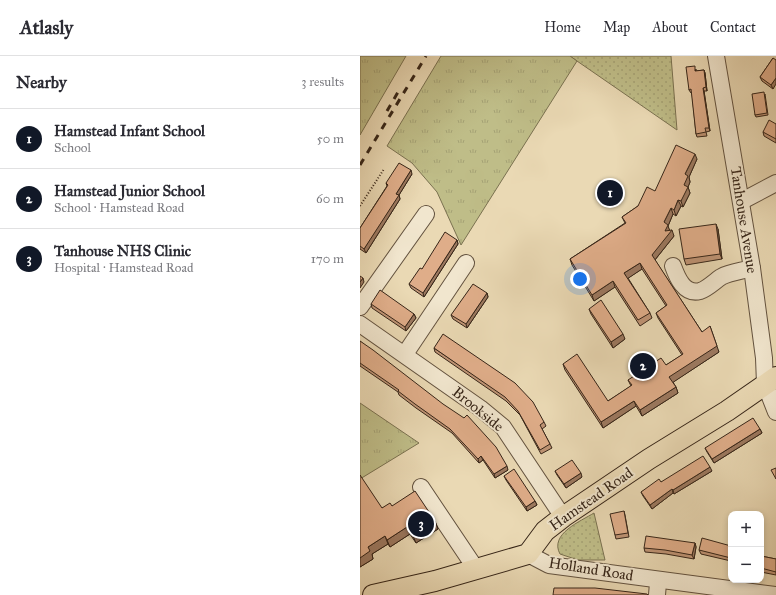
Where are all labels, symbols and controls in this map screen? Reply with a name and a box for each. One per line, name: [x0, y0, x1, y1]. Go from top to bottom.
text: Atlasly: [20, 16, 73, 39]
text: Home: [544, 19, 581, 36]
text: Map: [603, 19, 630, 36]
text: About: [652, 19, 688, 36]
text: Contact: [710, 19, 756, 36]
text: Nearby: [16, 72, 67, 93]
text: 3 results: [301, 74, 344, 90]
text: Hamstead Infant School: [54, 122, 205, 140]
text: 1: [26, 131, 32, 147]
text: 50 m: [317, 131, 344, 147]
text: School: [54, 140, 91, 156]
street label: Tanhouse Avenue: [727, 165, 761, 275]
pin: 1: [597, 178, 623, 208]
text: Hamstead Junior School: [54, 182, 205, 200]
text: 2: [26, 191, 32, 207]
text: 60 m: [316, 191, 344, 207]
text: School · Hamstead Road: [54, 200, 184, 216]
text: Tanhouse NHS Clinic: [54, 242, 191, 260]
text: 3: [26, 251, 32, 267]
text: 170 m: [311, 251, 344, 267]
text: Hospital · Hamstead Road: [54, 260, 193, 276]
your location: [570, 269, 590, 289]
pin: 2: [630, 351, 656, 381]
street label: Brookside: [449, 383, 507, 435]
street label: Hamstead Road: [546, 463, 637, 534]
pin: 3: [408, 509, 434, 539]
map controls: [728, 511, 764, 583]
button: +: [728, 511, 764, 547]
button: −: [728, 547, 764, 583]
street label: Holland Road: [547, 553, 635, 585]

